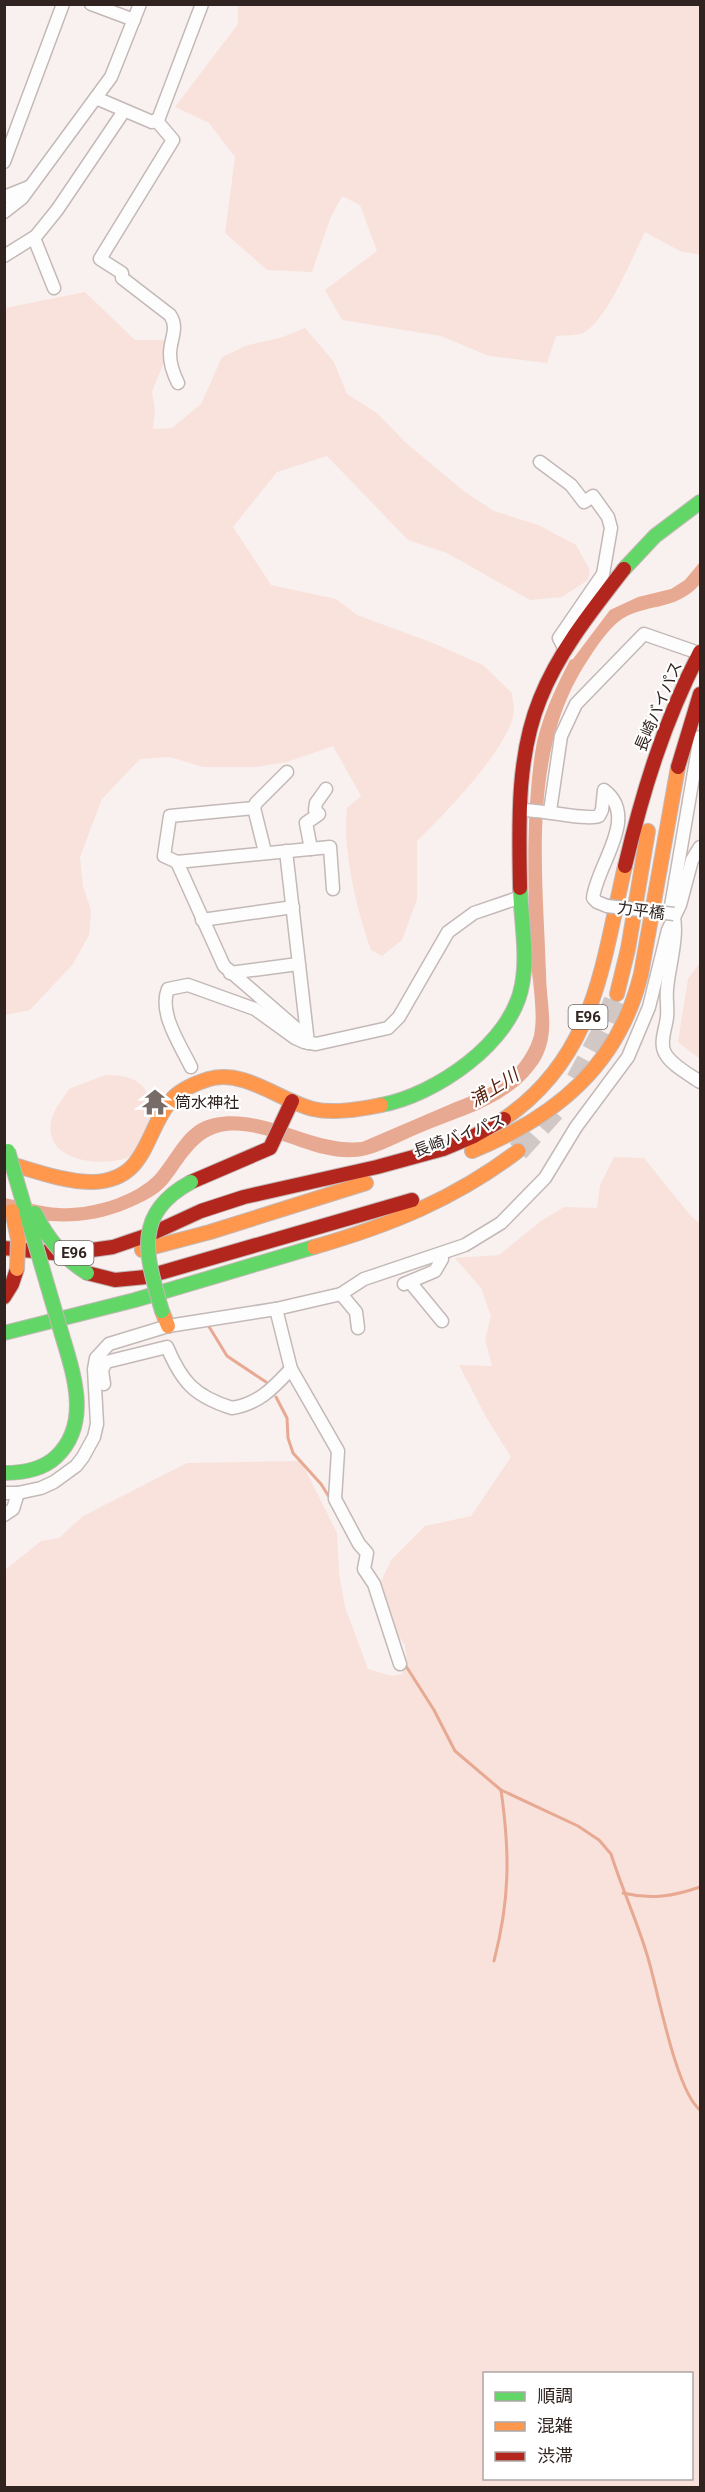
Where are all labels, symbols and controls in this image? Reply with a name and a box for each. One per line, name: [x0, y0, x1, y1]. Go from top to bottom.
street label: 長崎バイパス: [631, 658, 686, 754]
street label: 力平橋: [616, 898, 666, 923]
road number: E96: [568, 1005, 608, 1029]
water label: 浦上川: [465, 1063, 524, 1111]
temple icon: 筒水神社: [140, 1087, 170, 1117]
place label: 筒水神社: [175, 1093, 239, 1112]
street label: 長崎バイパス: [411, 1110, 507, 1161]
road number: E96: [54, 1241, 94, 1265]
legend: [483, 2372, 693, 2480]
text: 順調: [537, 2385, 573, 2406]
text: 混雑: [537, 2415, 573, 2436]
text: 渋滞: [537, 2445, 573, 2466]

